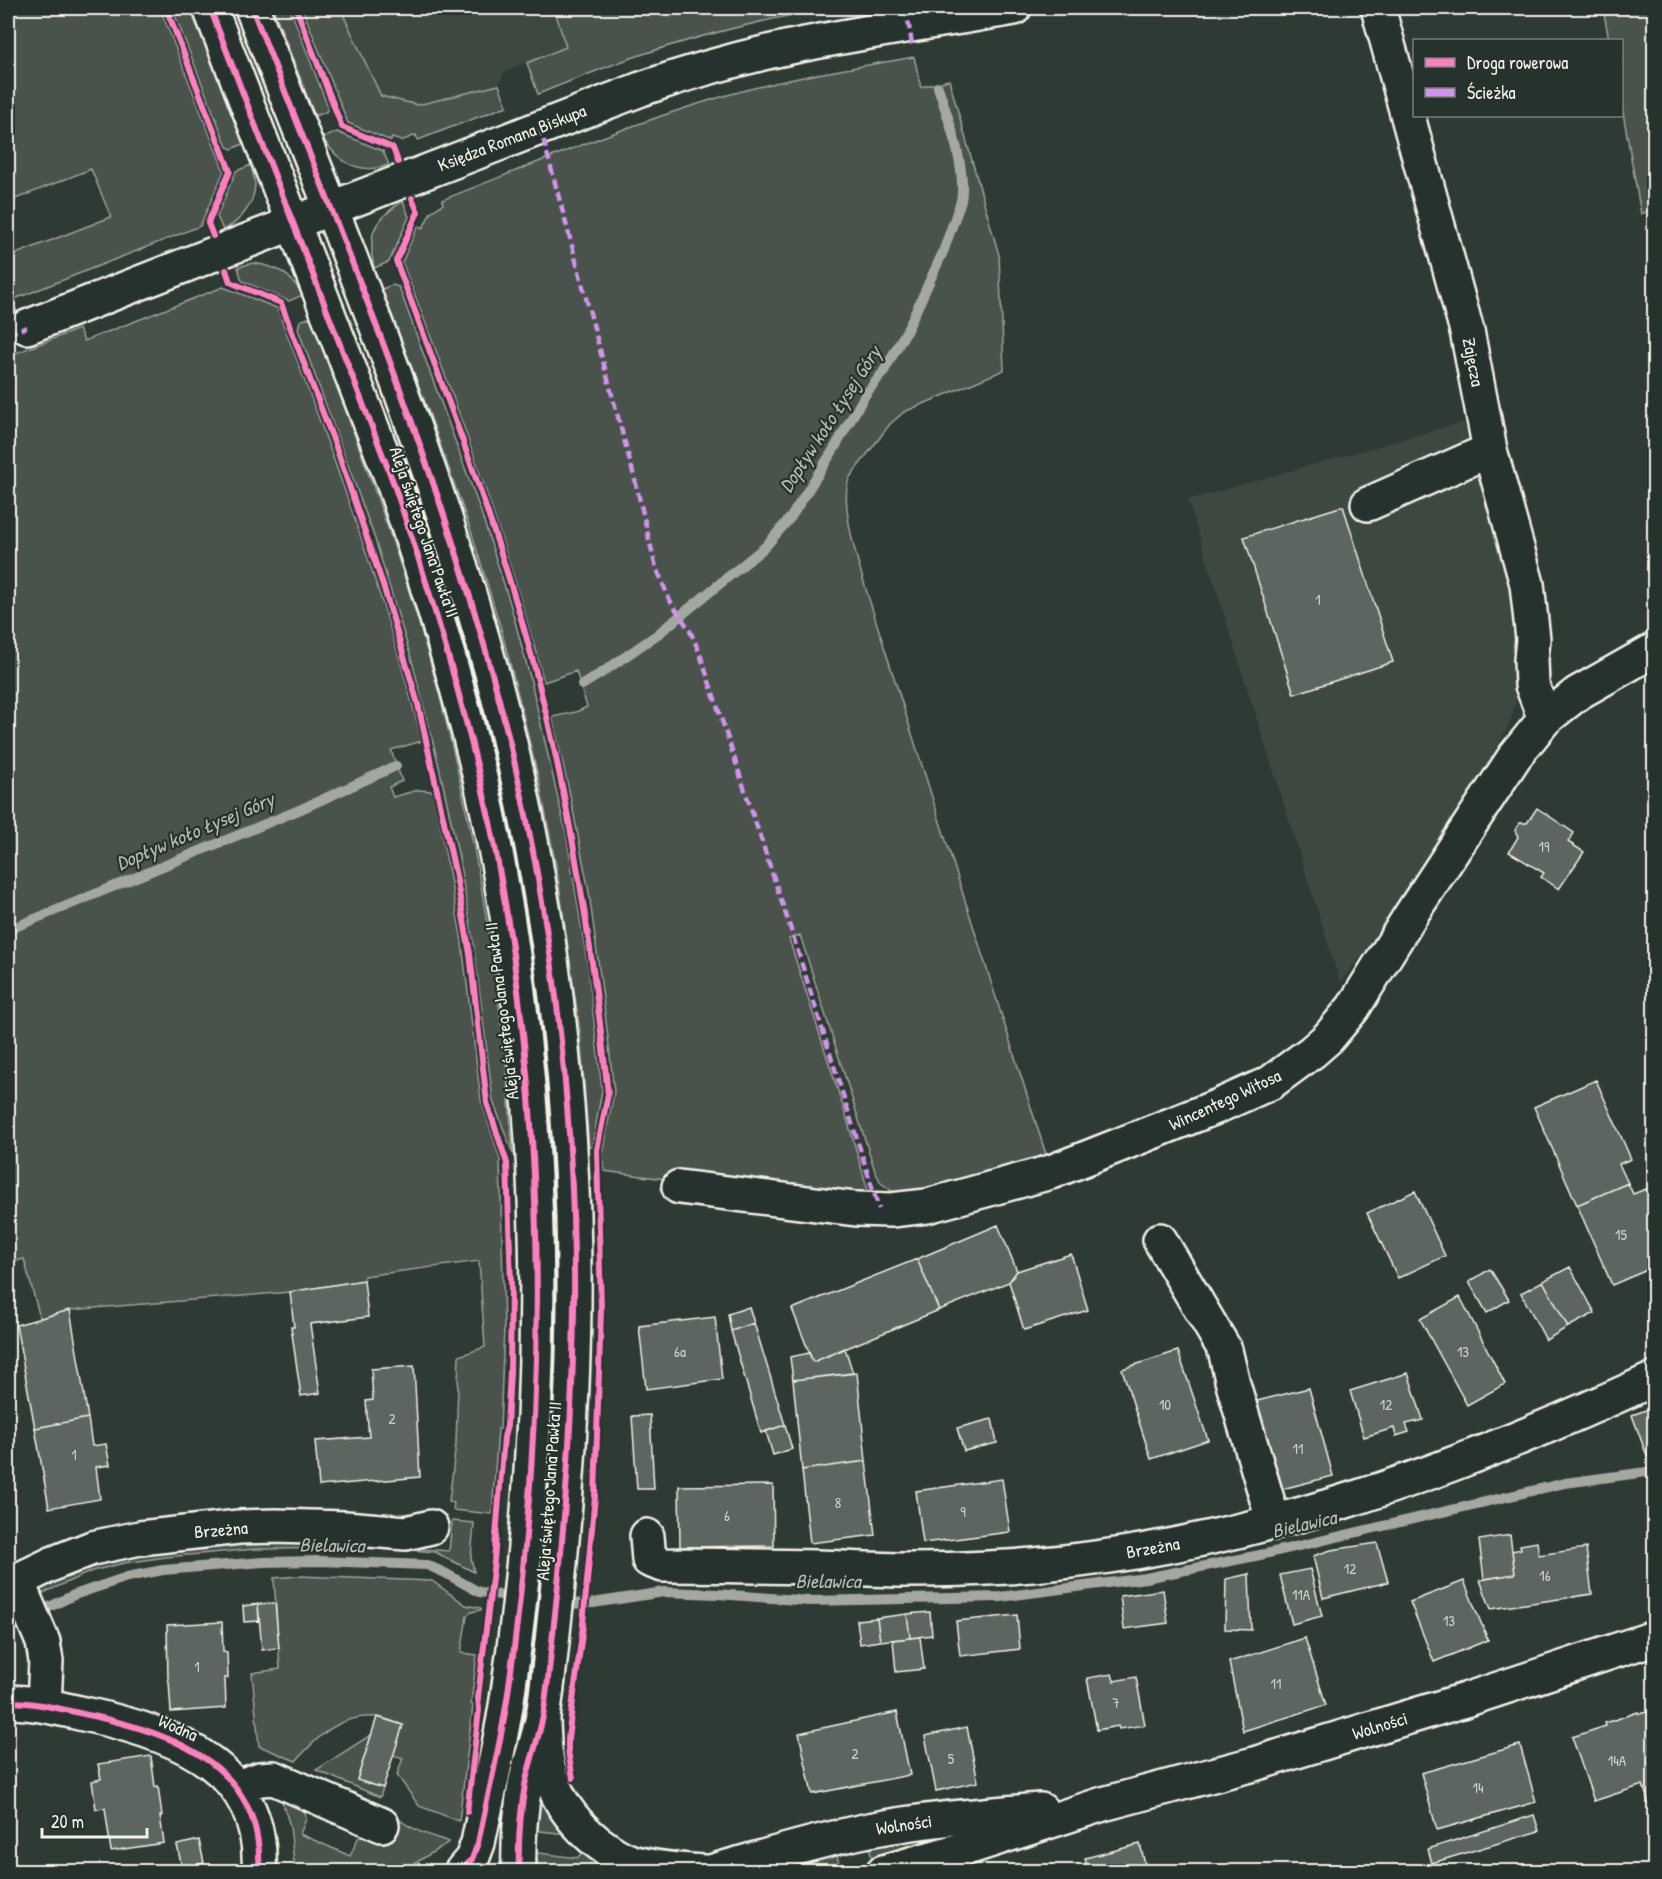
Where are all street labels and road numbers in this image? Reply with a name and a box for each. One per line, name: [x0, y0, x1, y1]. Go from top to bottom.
street label: Księdza Romana Biskupa: [434, 98, 590, 177]
street label: Zajęcza: [1457, 335, 1490, 389]
street label: Aleja świętego Jana Pawła II: [384, 443, 465, 621]
street label: Aleja świętego Jana Pawła II: [478, 921, 525, 1101]
street label: Wincentego Witosa: [1165, 1063, 1285, 1136]
street label: Aleja świętego Jana Pawła II: [530, 1401, 567, 1581]
street label: Brzeżna: [193, 1515, 249, 1544]
street label: Brzeżna: [1124, 1531, 1182, 1564]
street label: Wolności: [1349, 1705, 1411, 1746]
street label: Wodna: [155, 1708, 202, 1747]
street label: Wolności: [874, 1808, 934, 1841]

